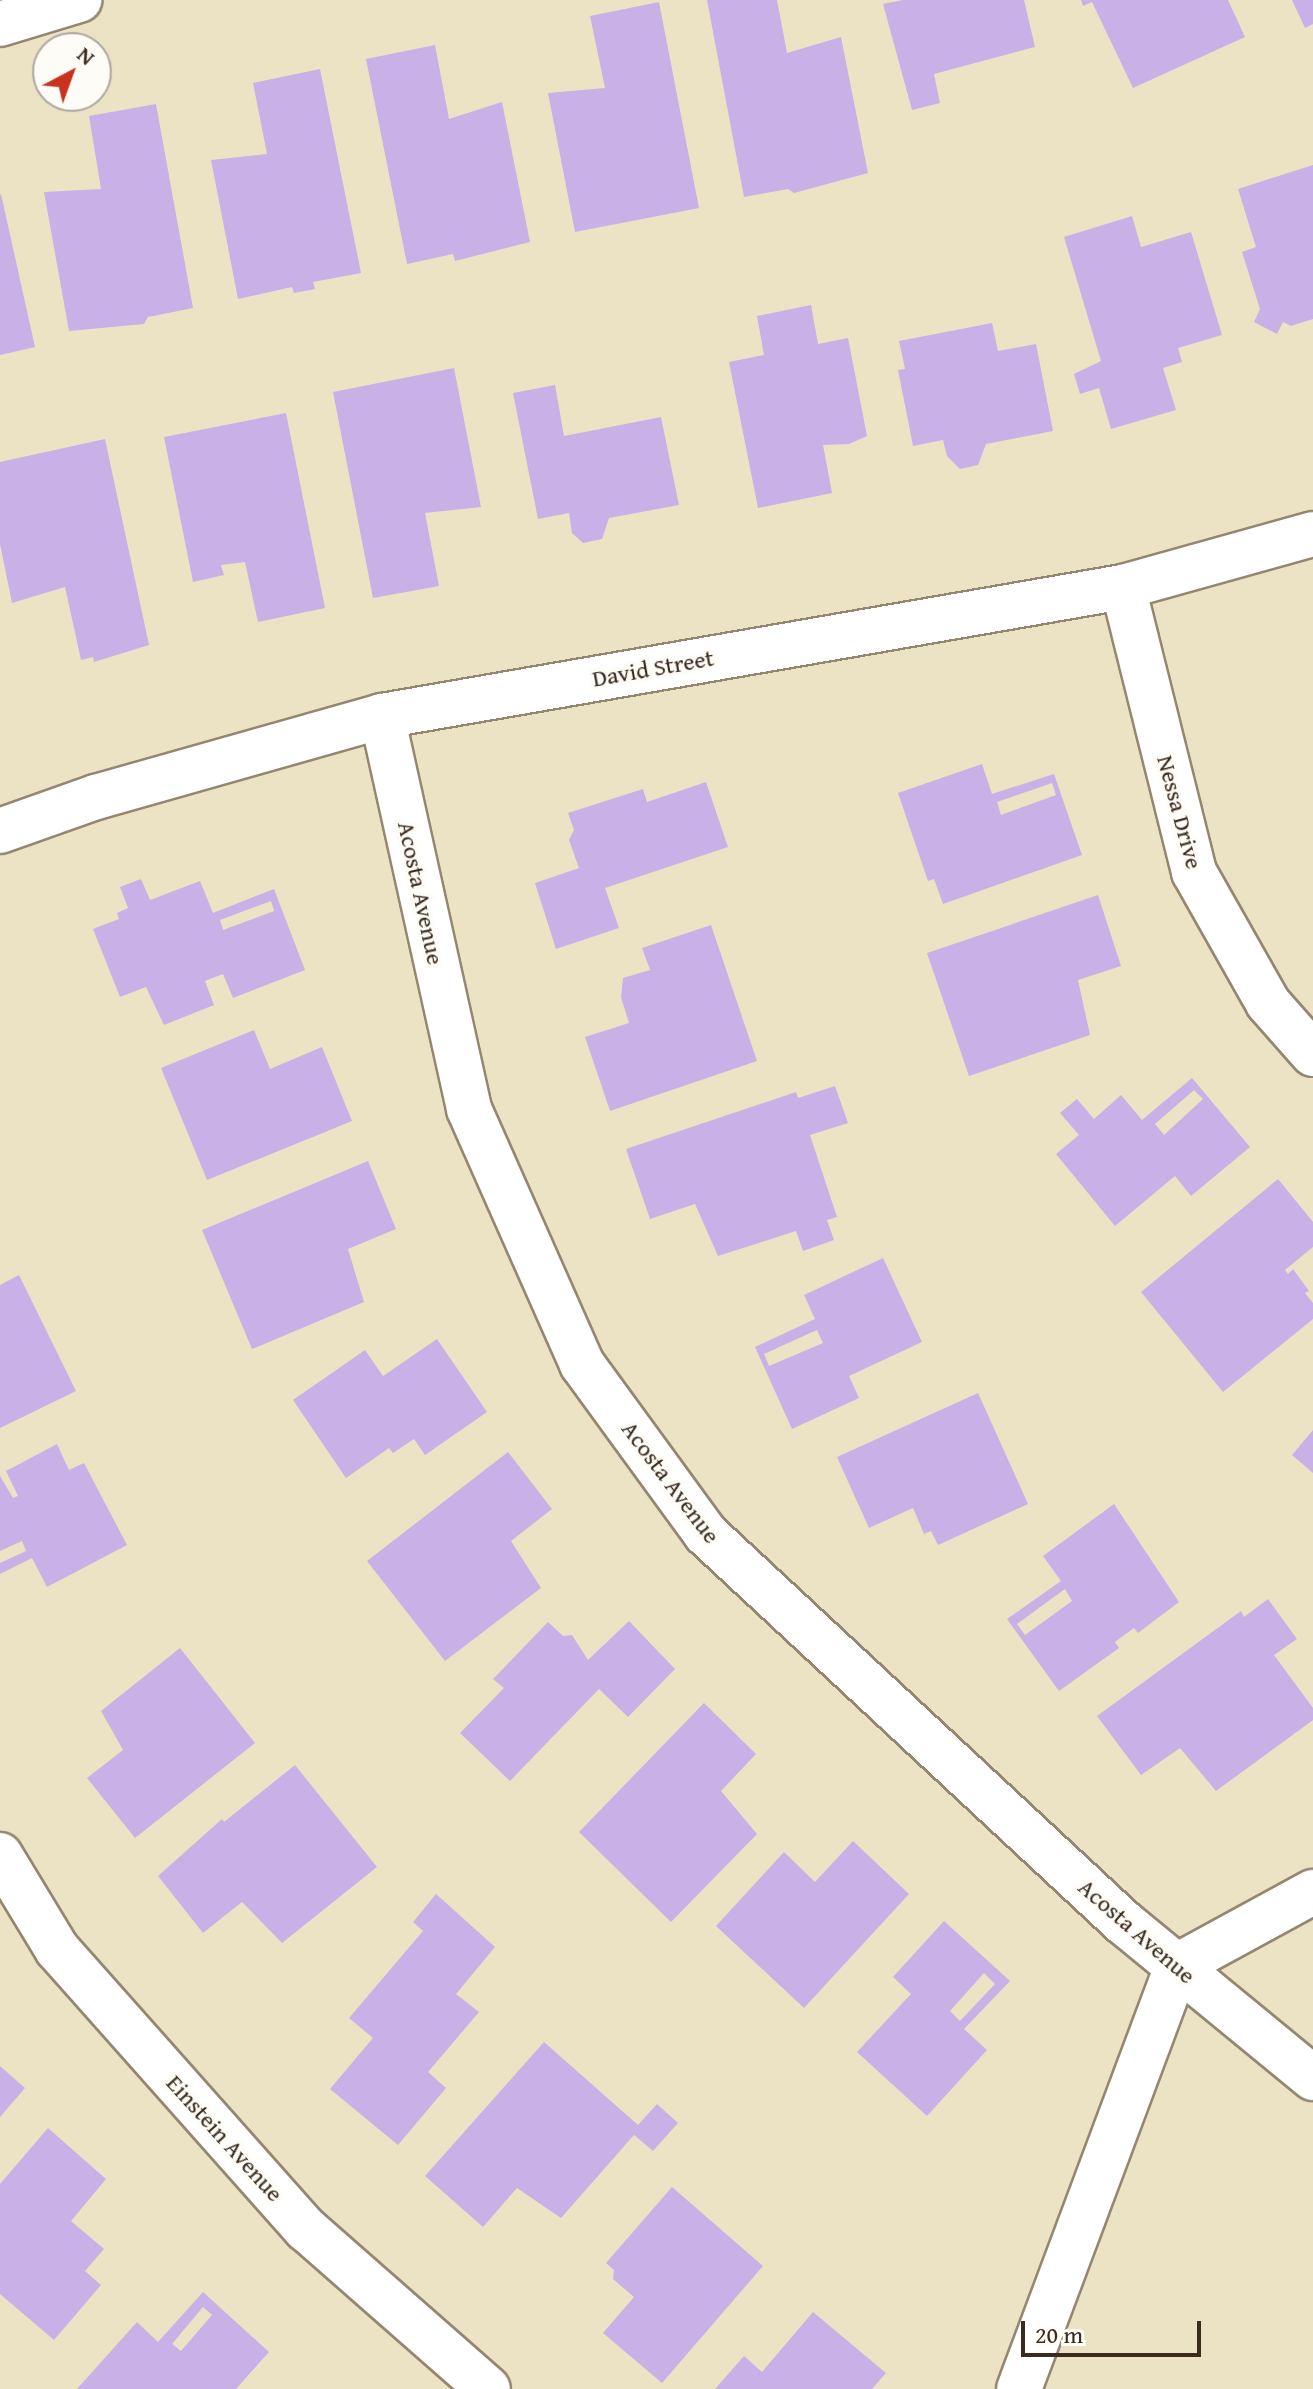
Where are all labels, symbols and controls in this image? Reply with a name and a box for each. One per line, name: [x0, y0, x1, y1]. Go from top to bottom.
north arrow: [32, 32, 112, 112]
text: N: [70, 38, 102, 72]
street label: David Street: [590, 643, 716, 693]
street label: Nessa Drive: [1151, 752, 1209, 872]
street label: Acosta Avenue: [392, 819, 450, 967]
street label: Acosta Avenue: [616, 1415, 726, 1549]
street label: Acosta Avenue: [1073, 1872, 1201, 1990]
street label: Einstein Avenue: [160, 2069, 290, 2207]
scale bar: [1025, 2305, 1205, 2355]
text: 20 m: [1035, 2317, 1083, 2352]

